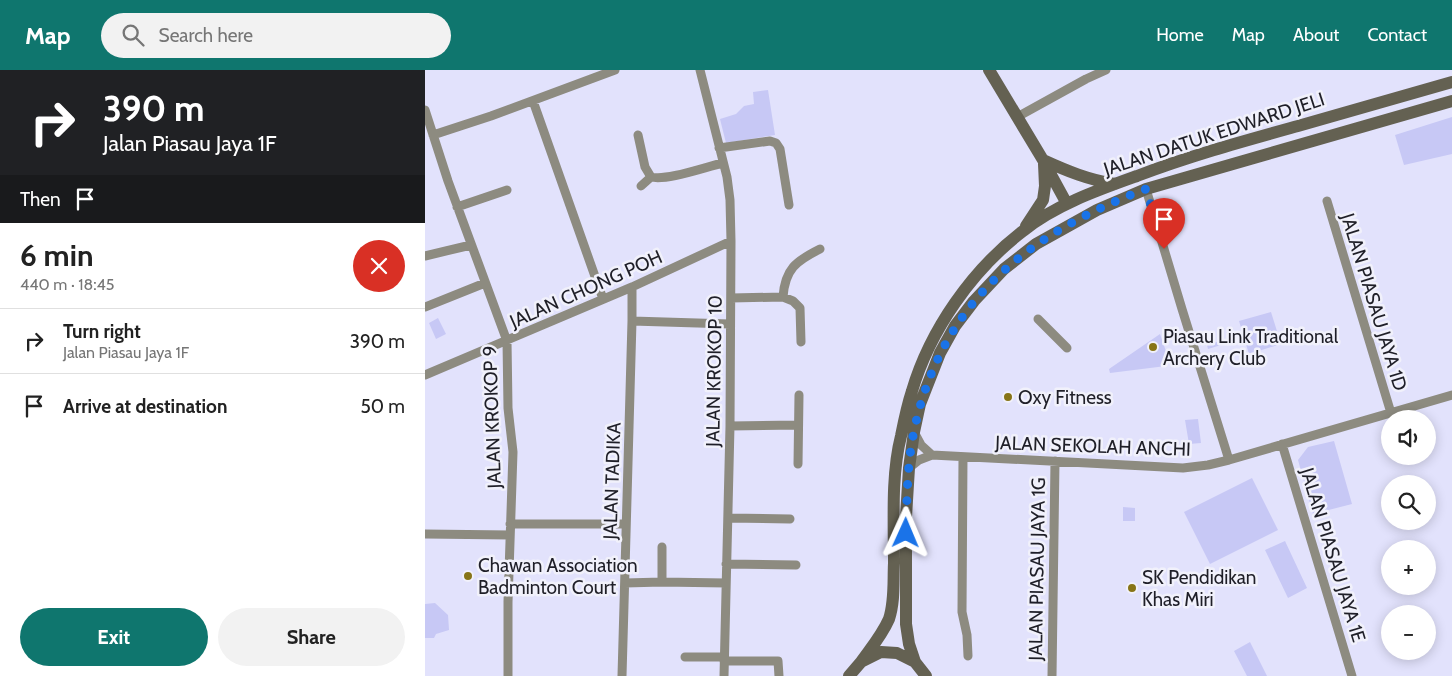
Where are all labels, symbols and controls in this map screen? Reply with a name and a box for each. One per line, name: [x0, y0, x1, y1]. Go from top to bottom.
search box: [101, 13, 451, 58]
text: Map: [25, 21, 71, 50]
icon: search: [119, 21, 147, 49]
text: Search here: [159, 24, 253, 47]
text: Home: [1156, 24, 1204, 46]
text: Map: [1232, 24, 1265, 46]
text: About: [1293, 24, 1339, 46]
text: Contact: [1367, 24, 1427, 46]
text: 390 m: [103, 87, 205, 130]
street label: JALAN DATUK EDWARD JELI: [1100, 87, 1327, 181]
icon: right: [20, 90, 85, 155]
text: Jalan Piasau Jaya 1F: [103, 130, 276, 157]
icon: arrive: [71, 185, 99, 213]
text: Then: [20, 188, 61, 211]
pin: [1143, 198, 1185, 249]
icon: arrive: [1150, 205, 1178, 233]
street label: JALAN PIASAU JAYA 1D: [1336, 210, 1412, 394]
text: 6 min: [20, 237, 93, 274]
button: close: [353, 240, 405, 292]
street label: JALAN CHONG POH: [505, 245, 666, 333]
text: 440 m · 18:45: [20, 275, 114, 294]
street label: JALAN KROKOP 10: [701, 295, 727, 448]
text: Turn right: [63, 320, 141, 343]
place label: Piasau Link Traditional Archery Club: [1163, 325, 1339, 370]
icon: right: [20, 327, 48, 355]
text: 390 m: [350, 330, 405, 353]
marker: Piasau Link Traditional Archery Club: [1147, 341, 1159, 353]
text: Jalan Piasau Jaya 1F: [63, 343, 189, 362]
street label: JALAN KROKOP 9: [478, 345, 506, 490]
place label: Oxy Fitness: [1018, 386, 1112, 409]
marker: Oxy Fitness: [1002, 391, 1014, 403]
icon: arrive: [20, 392, 48, 420]
text: Arrive at destination: [63, 395, 227, 418]
text: 50 m: [361, 395, 405, 418]
map controls: [1381, 410, 1436, 660]
button: sound: [1381, 410, 1436, 465]
street label: JALAN TADIKA: [598, 422, 626, 541]
street label: JALAN SEKOLAH ANCHI: [994, 431, 1191, 461]
street label: JALAN PIASAU JAYA 1E: [1295, 464, 1370, 645]
button: search: [1381, 475, 1436, 530]
street label: JALAN PIASAU JAYA 1G: [1024, 477, 1050, 662]
position arrow: [879, 506, 931, 558]
button: +: [1381, 540, 1436, 595]
place label: Chawan Association Badminton Court: [478, 554, 638, 599]
place label: SK Pendidikan Khas Miri: [1142, 566, 1256, 611]
marker: Chawan Association Badminton Court: [462, 570, 474, 582]
marker: SK Pendidikan Khas Miri: [1126, 582, 1138, 594]
button: −: [1381, 605, 1436, 660]
button: Exit: [20, 608, 208, 666]
button: Share: [218, 608, 405, 666]

